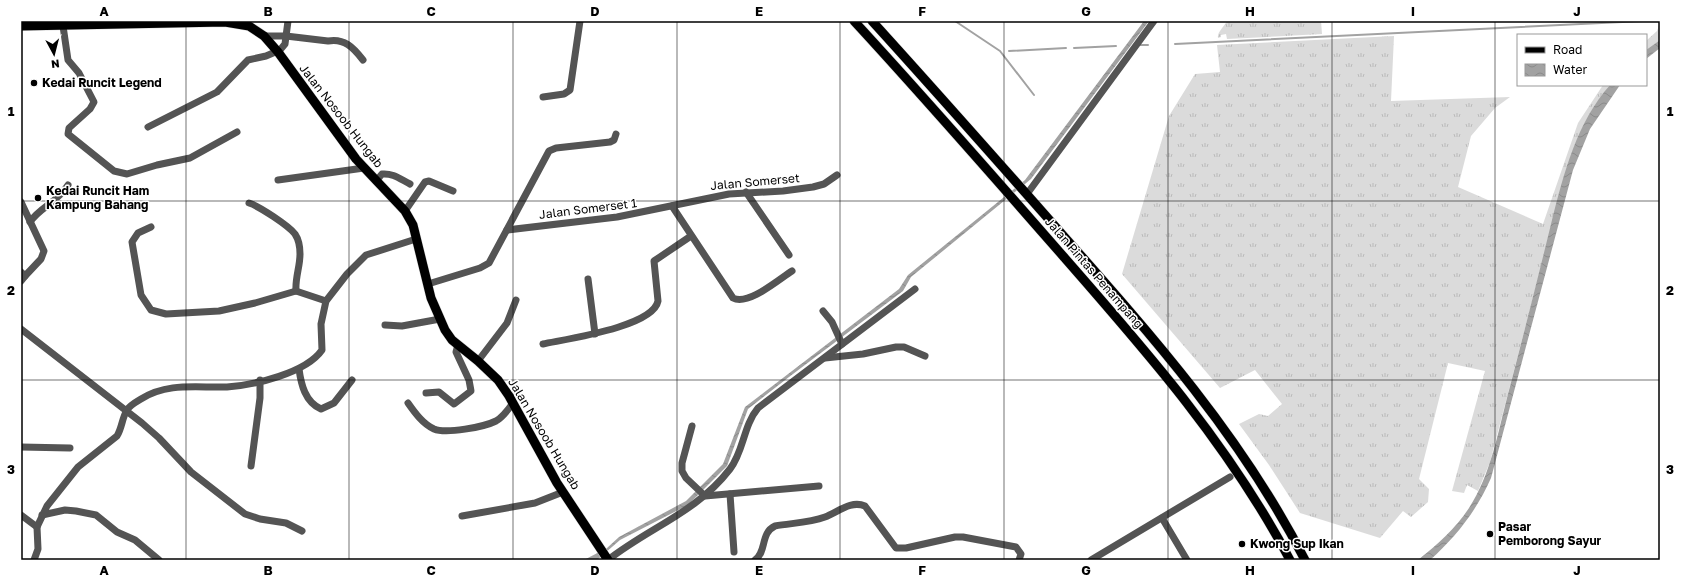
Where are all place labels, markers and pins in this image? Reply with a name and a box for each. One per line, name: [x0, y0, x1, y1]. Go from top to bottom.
place label: Kedai Runcit Legend: [42, 75, 162, 90]
marker: Kedai Runcit Legend: [29, 78, 39, 88]
place label: Kedai Runcit Ham Kampung Bahang: [46, 183, 149, 212]
marker: Kedai Runcit Ham Kampung Bahang: [33, 193, 43, 203]
place label: Pasar Pemborong Sayur: [1498, 519, 1602, 548]
marker: Pasar Pemborong Sayur: [1485, 529, 1495, 539]
place label: Kwong Sup Ikan: [1250, 536, 1344, 551]
marker: Kwong Sup Ikan: [1237, 539, 1247, 549]

